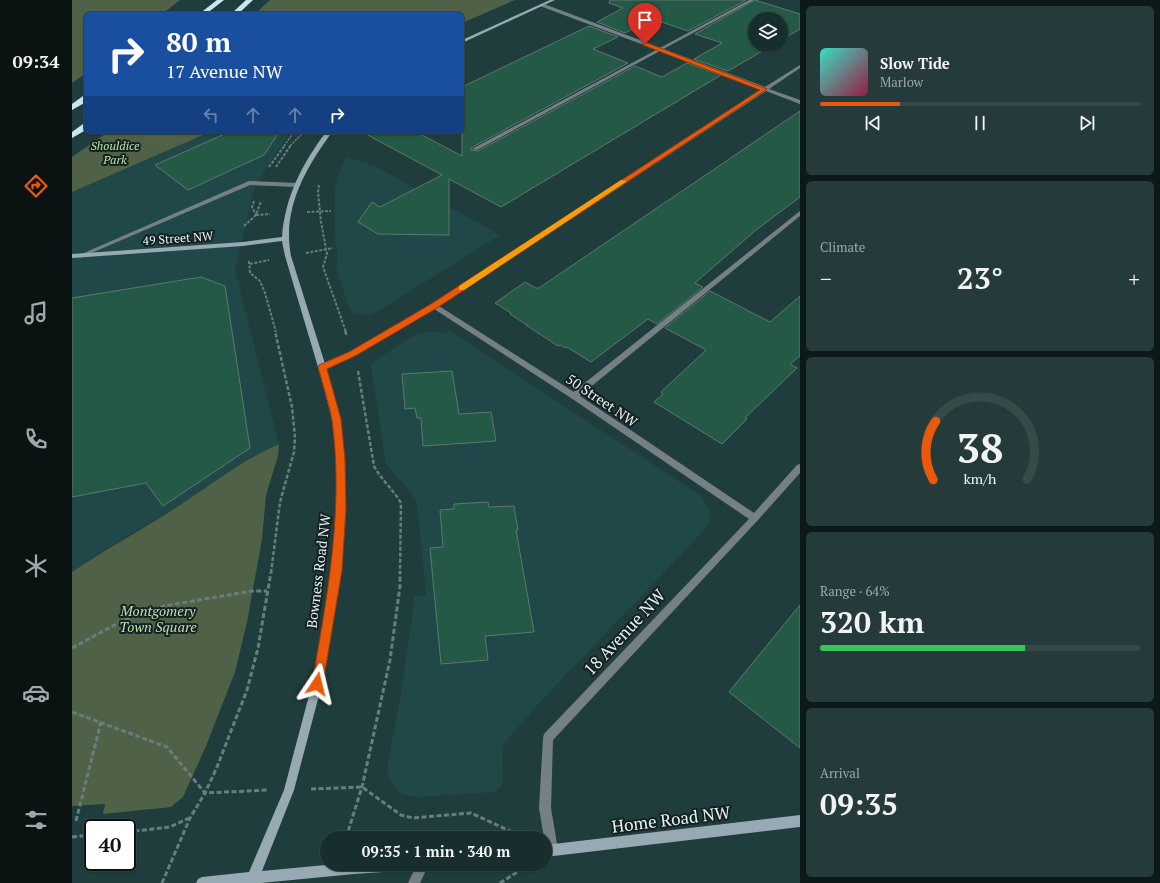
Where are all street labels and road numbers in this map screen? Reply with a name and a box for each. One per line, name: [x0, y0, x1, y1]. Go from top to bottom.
street label: 49 Street NW: [142, 228, 215, 248]
street label: 50 Street NW: [563, 369, 642, 431]
street label: Bowness Road NW: [302, 512, 335, 629]
street label: 18 Avenue NW: [578, 584, 670, 680]
street label: Home Road NW: [610, 800, 732, 838]

